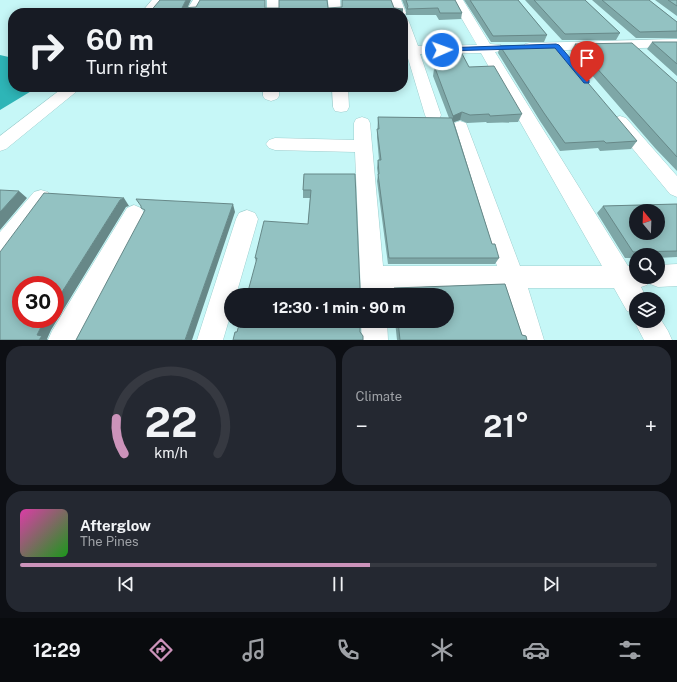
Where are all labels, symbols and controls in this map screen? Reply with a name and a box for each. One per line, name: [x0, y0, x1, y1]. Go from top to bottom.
text: 60 m: [86, 23, 154, 56]
icon: right: [20, 24, 72, 76]
position arrow: [421, 29, 463, 71]
pin: [570, 41, 604, 82]
icon: arrive: [576, 47, 598, 69]
text: Turn right: [86, 57, 168, 78]
north arrow: [629, 204, 665, 240]
map controls: [629, 204, 665, 328]
button: search: [629, 248, 665, 284]
speed limit sign: 30: [12, 276, 64, 328]
button: layers: [629, 292, 665, 328]
text: 12:30 · 1 min · 90 m: [272, 299, 406, 316]
text: Climate: [356, 389, 402, 404]
text: 22: [144, 396, 197, 445]
text: 21°: [483, 408, 529, 444]
text: −: [356, 413, 368, 439]
text: +: [645, 413, 657, 439]
text: km/h: [154, 443, 188, 460]
text: Afterglow: [80, 517, 151, 534]
text: The Pines: [80, 534, 139, 549]
icon: previous: [115, 573, 137, 595]
icon: pause: [327, 573, 349, 595]
icon: next: [540, 573, 562, 595]
icon: directions: [147, 636, 175, 664]
icon: music: [240, 636, 268, 664]
icon: phone: [334, 636, 362, 664]
icon: climate: [428, 636, 456, 664]
icon: car: [522, 636, 550, 664]
icon: filters: [616, 636, 644, 664]
text: 12:29: [33, 640, 81, 661]

